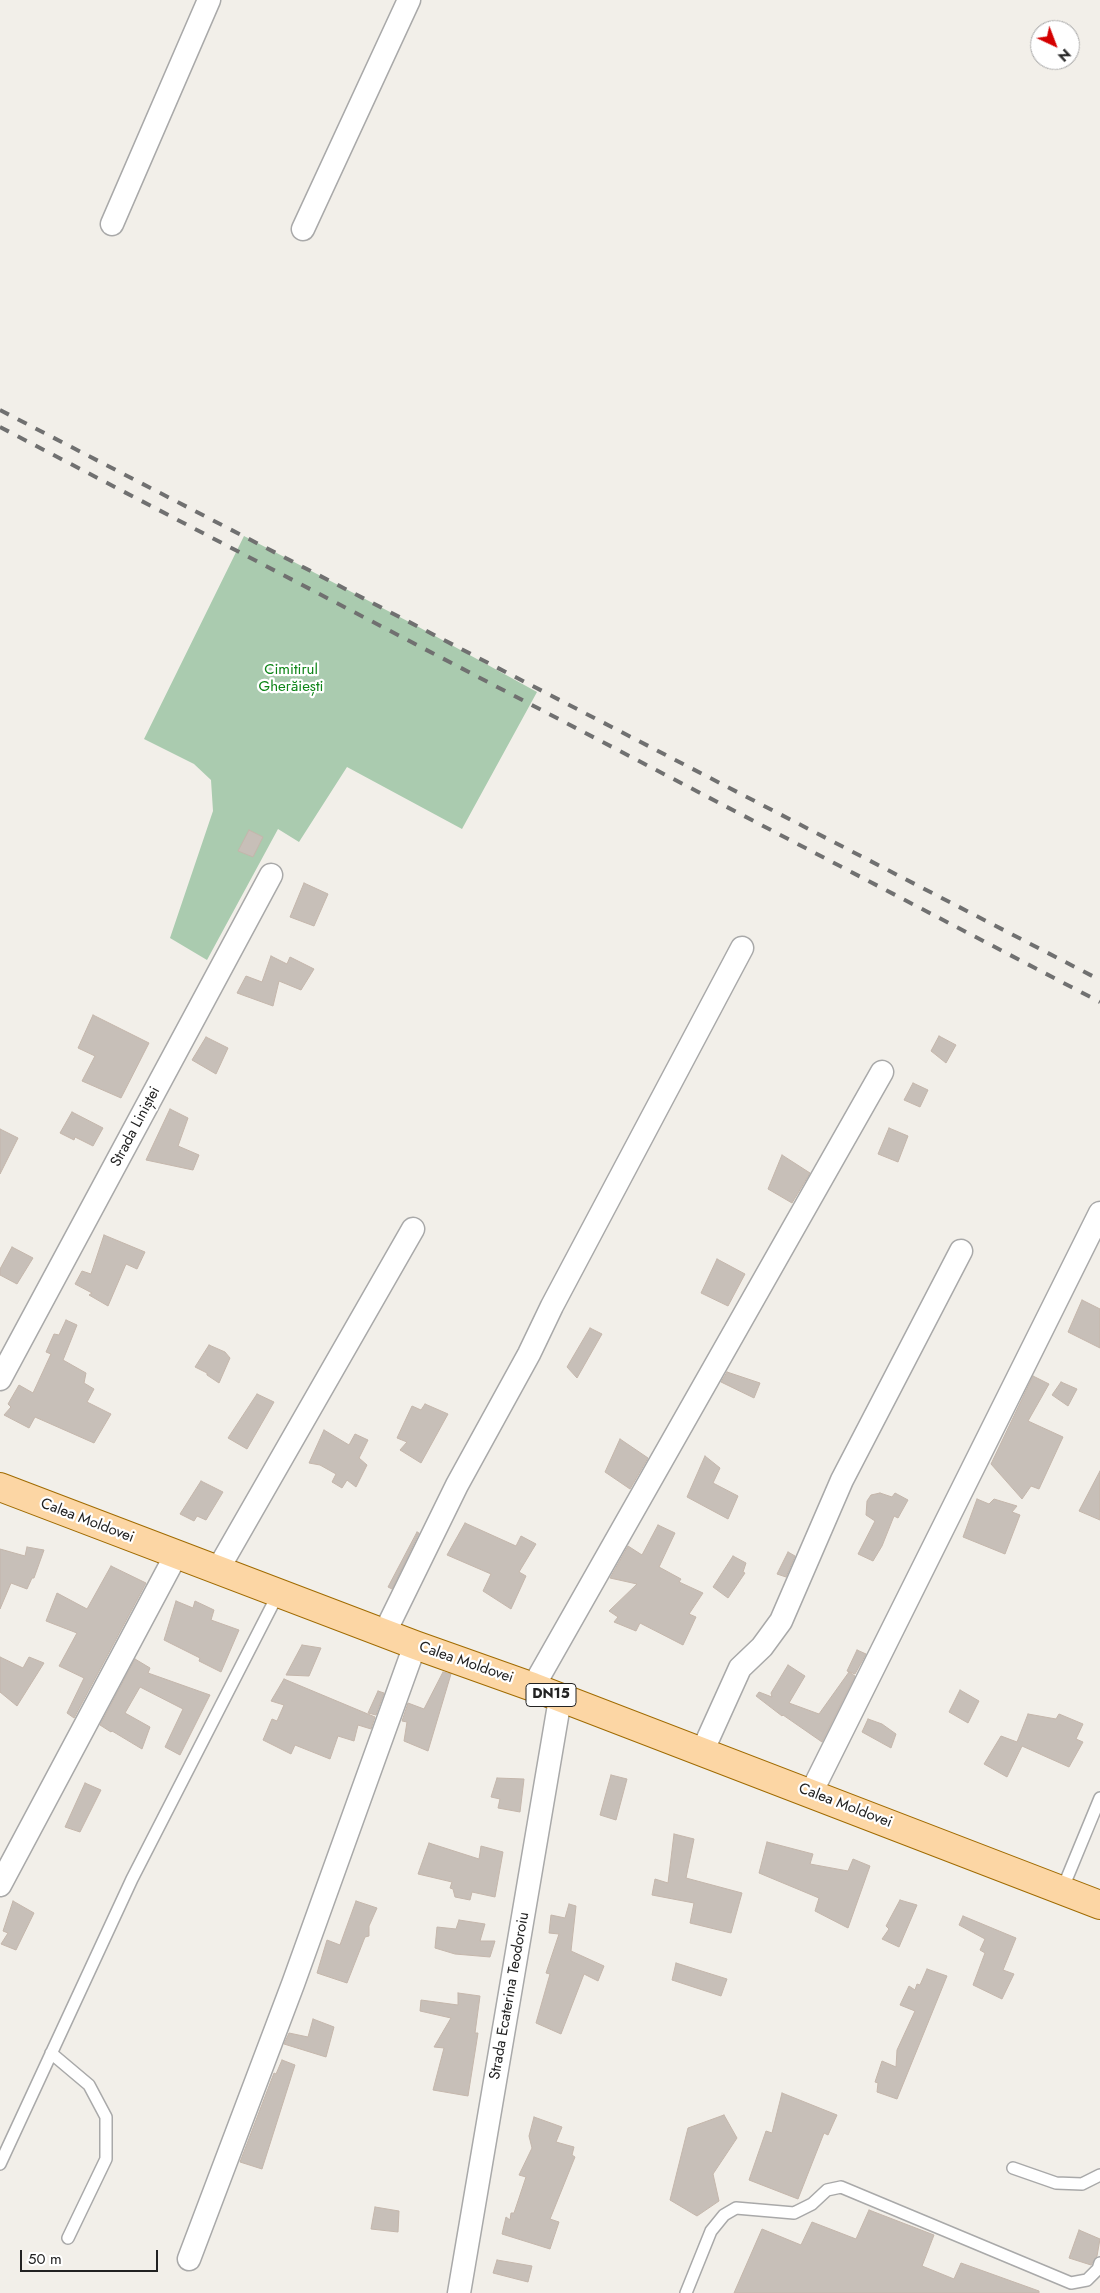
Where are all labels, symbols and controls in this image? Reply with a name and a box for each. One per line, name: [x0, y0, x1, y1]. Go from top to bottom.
north arrow: [1030, 20, 1080, 70]
text: N: [1054, 44, 1075, 66]
park label: Cimitirul Gherăiești: [259, 661, 323, 696]
street label: Strada Liniștei: [107, 1084, 165, 1170]
street label: Calea Moldovei: [38, 1495, 136, 1547]
street label: Calea Moldovei: [416, 1638, 516, 1688]
road number: DN15: [526, 1684, 576, 1706]
street label: Calea Moldovei: [796, 1780, 894, 1832]
street label: Strada Ecaterina Teodoroiu: [486, 1911, 534, 2081]
scale bar: [22, 2240, 160, 2272]
text: 50 m: [28, 2248, 62, 2270]

